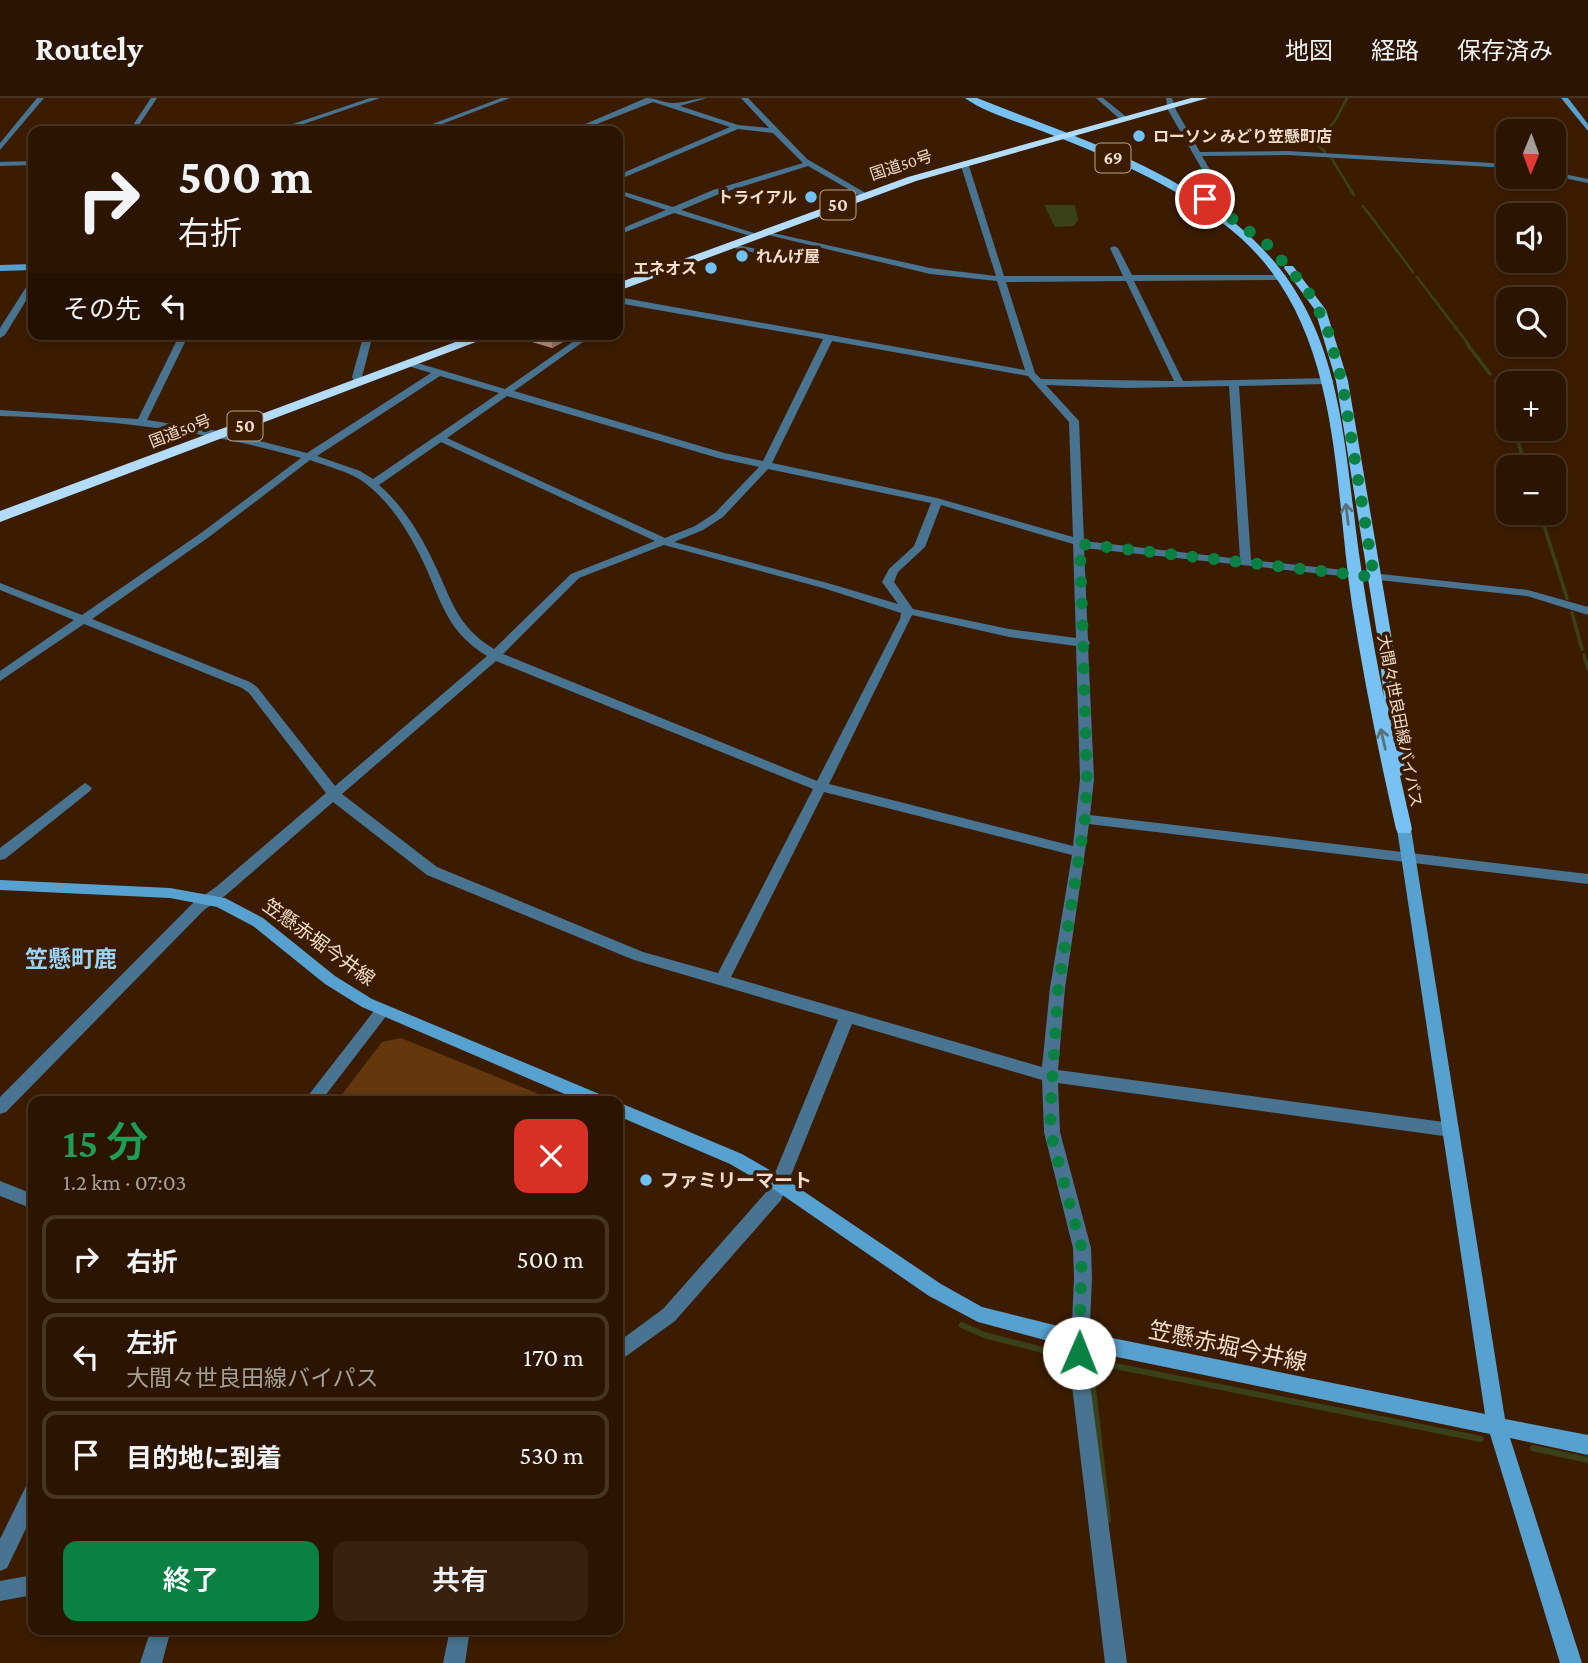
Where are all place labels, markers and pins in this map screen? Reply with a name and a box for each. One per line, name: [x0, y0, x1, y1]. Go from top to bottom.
marker: ローソン みどり笠懸町店: [1131, 128, 1147, 144]
place label: ローソン みどり笠懸町店: [1153, 128, 1332, 145]
pin: [1175, 169, 1235, 229]
place label: トライアル: [717, 189, 797, 206]
marker: トライアル: [803, 189, 819, 205]
marker: れんげ屋: [734, 248, 750, 264]
place label: れんげ屋: [756, 248, 820, 265]
place label: エネオス: [633, 260, 697, 277]
marker: エネオス: [703, 260, 719, 276]
place label: ファミリーマート: [660, 1170, 812, 1191]
marker: ファミリーマート: [638, 1172, 654, 1188]

